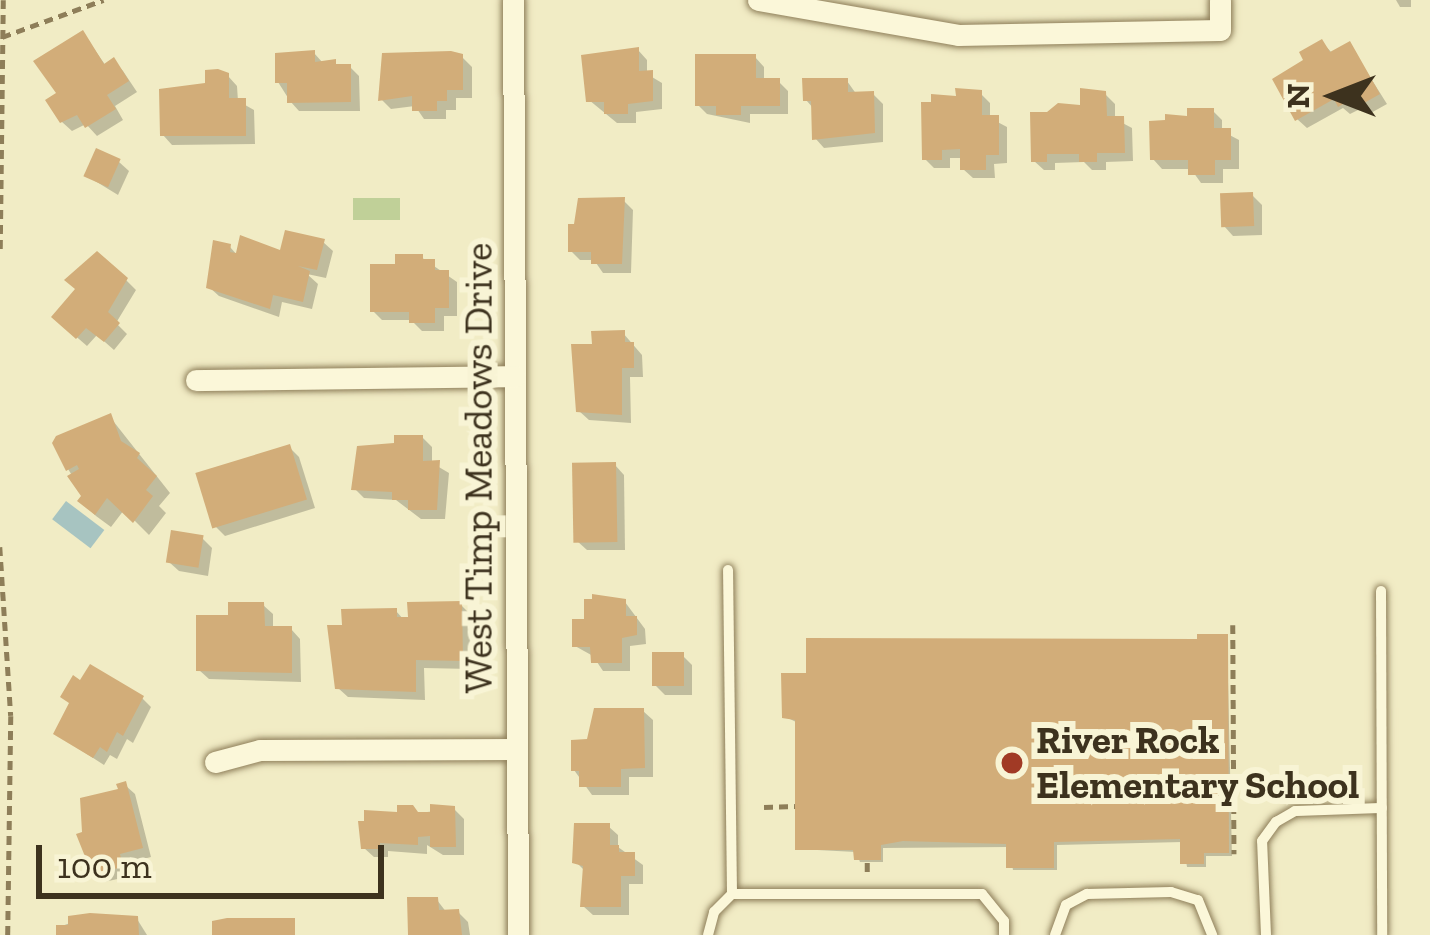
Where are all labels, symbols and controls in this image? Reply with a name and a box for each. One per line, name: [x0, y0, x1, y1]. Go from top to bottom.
north arrow: [1274, 36, 1394, 156]
text: N: [1278, 83, 1317, 109]
street label: West Timp Meadows Drive: [456, 242, 502, 694]
place label: River Rock Elementary School: [1036, 718, 1360, 809]
marker: River Rock Elementary School: [999, 750, 1025, 776]
scale bar: [42, 821, 390, 895]
text: 100 m: [57, 844, 152, 887]

